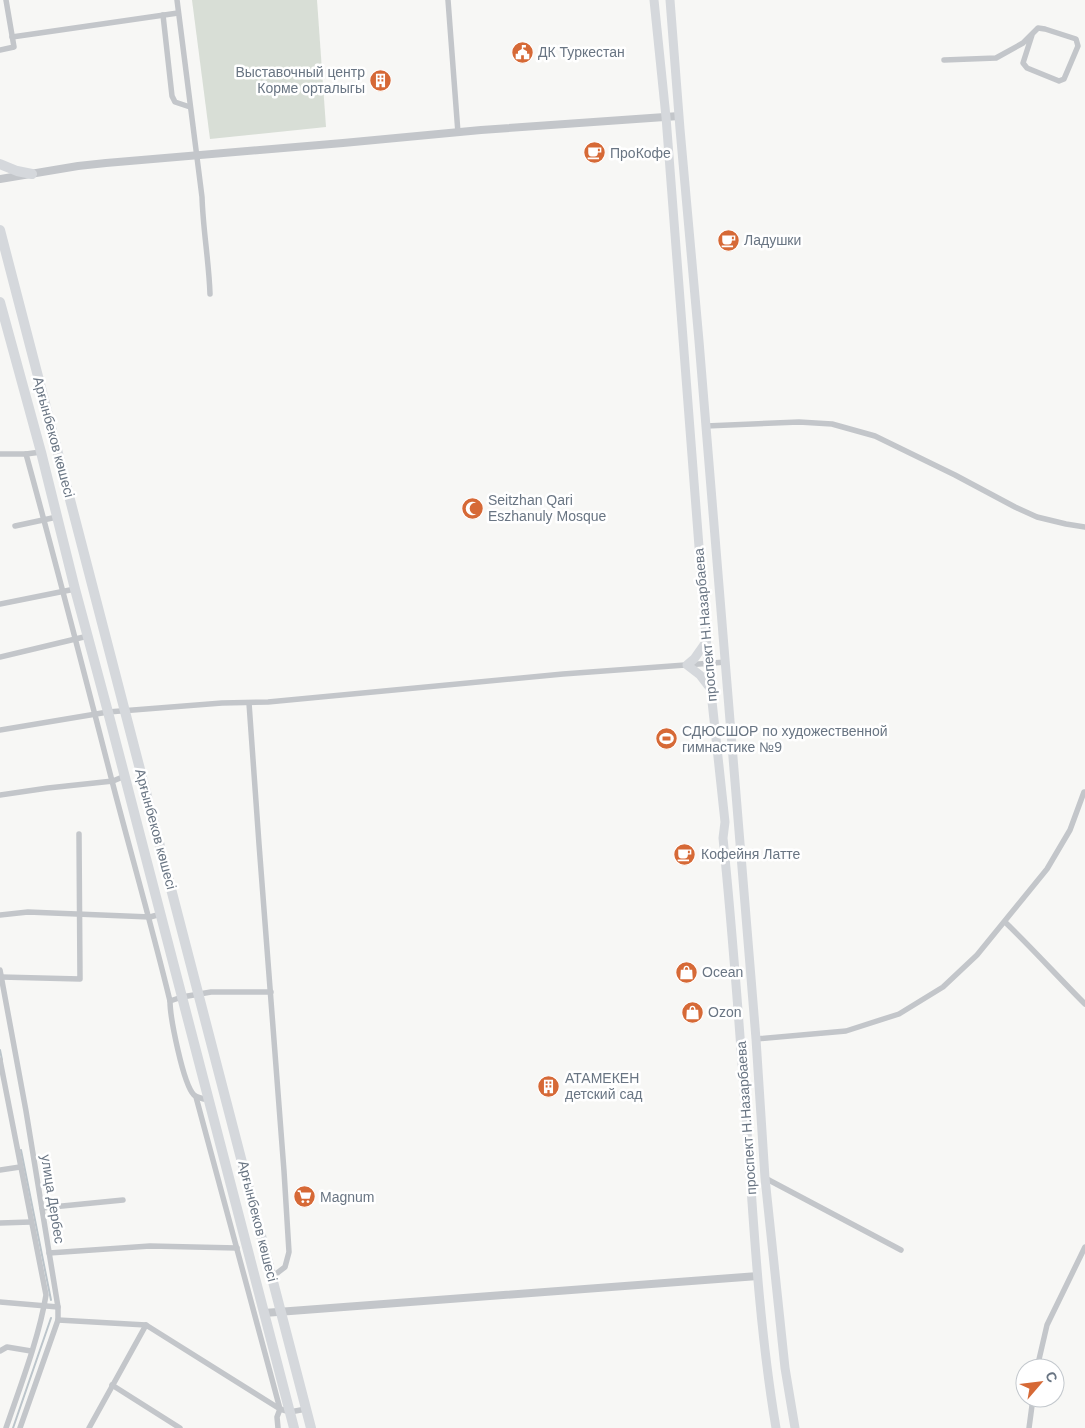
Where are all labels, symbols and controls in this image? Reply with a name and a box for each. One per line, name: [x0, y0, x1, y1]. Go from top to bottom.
public building icon: ДК Туркестан: [510, 40, 534, 64]
place label: ДК Туркестан: [538, 44, 625, 60]
place label: Выставочный центр Корме орталыгы: [235, 64, 365, 96]
building icon: Выставочный центр Корме орталыгы: [369, 68, 393, 92]
cafe icon: ПроКофе: [582, 141, 606, 165]
place label: ПроКофе: [610, 145, 671, 161]
cafe icon: Ладушки: [716, 228, 740, 252]
place label: Ладушки: [744, 232, 801, 248]
street label: Арғынбеков көшесі: [30, 375, 78, 499]
place label: Seitzhan Qari Eszhanuly Mosque: [488, 492, 607, 524]
mosque icon: Seitzhan Qari Eszhanuly Mosque: [460, 496, 484, 520]
street label: проспект Н.Назарбаева: [690, 547, 720, 702]
place label: СДЮСШОР по художественной гимнастике №9: [682, 723, 888, 755]
sports icon: СДЮСШОР по художественной гимнастике №9: [654, 727, 678, 751]
street label: Арғынбеков көшесі: [132, 767, 180, 891]
cafe icon: Кофейня Латте: [673, 842, 697, 866]
place label: Кофейня Латте: [701, 846, 801, 862]
shop icon: Ocean: [674, 960, 698, 984]
place label: Ocean: [702, 964, 743, 980]
shop icon: Ozon: [680, 1000, 704, 1024]
place label: Ozon: [708, 1004, 741, 1020]
street label: проспект Н.Назарбаева: [733, 1040, 759, 1195]
place label: АТАМЕКЕН детский сад: [565, 1070, 642, 1102]
building icon: АТАМЕКЕН детский сад: [537, 1074, 561, 1098]
street label: улица Дербес: [38, 1153, 68, 1245]
street label: Арғынбеков көшесі: [235, 1159, 281, 1283]
supermarket icon: Magnum: [292, 1185, 316, 1209]
place label: Magnum: [320, 1189, 374, 1205]
north arrow: [1015, 1358, 1065, 1408]
text: С: [1042, 1369, 1061, 1385]

